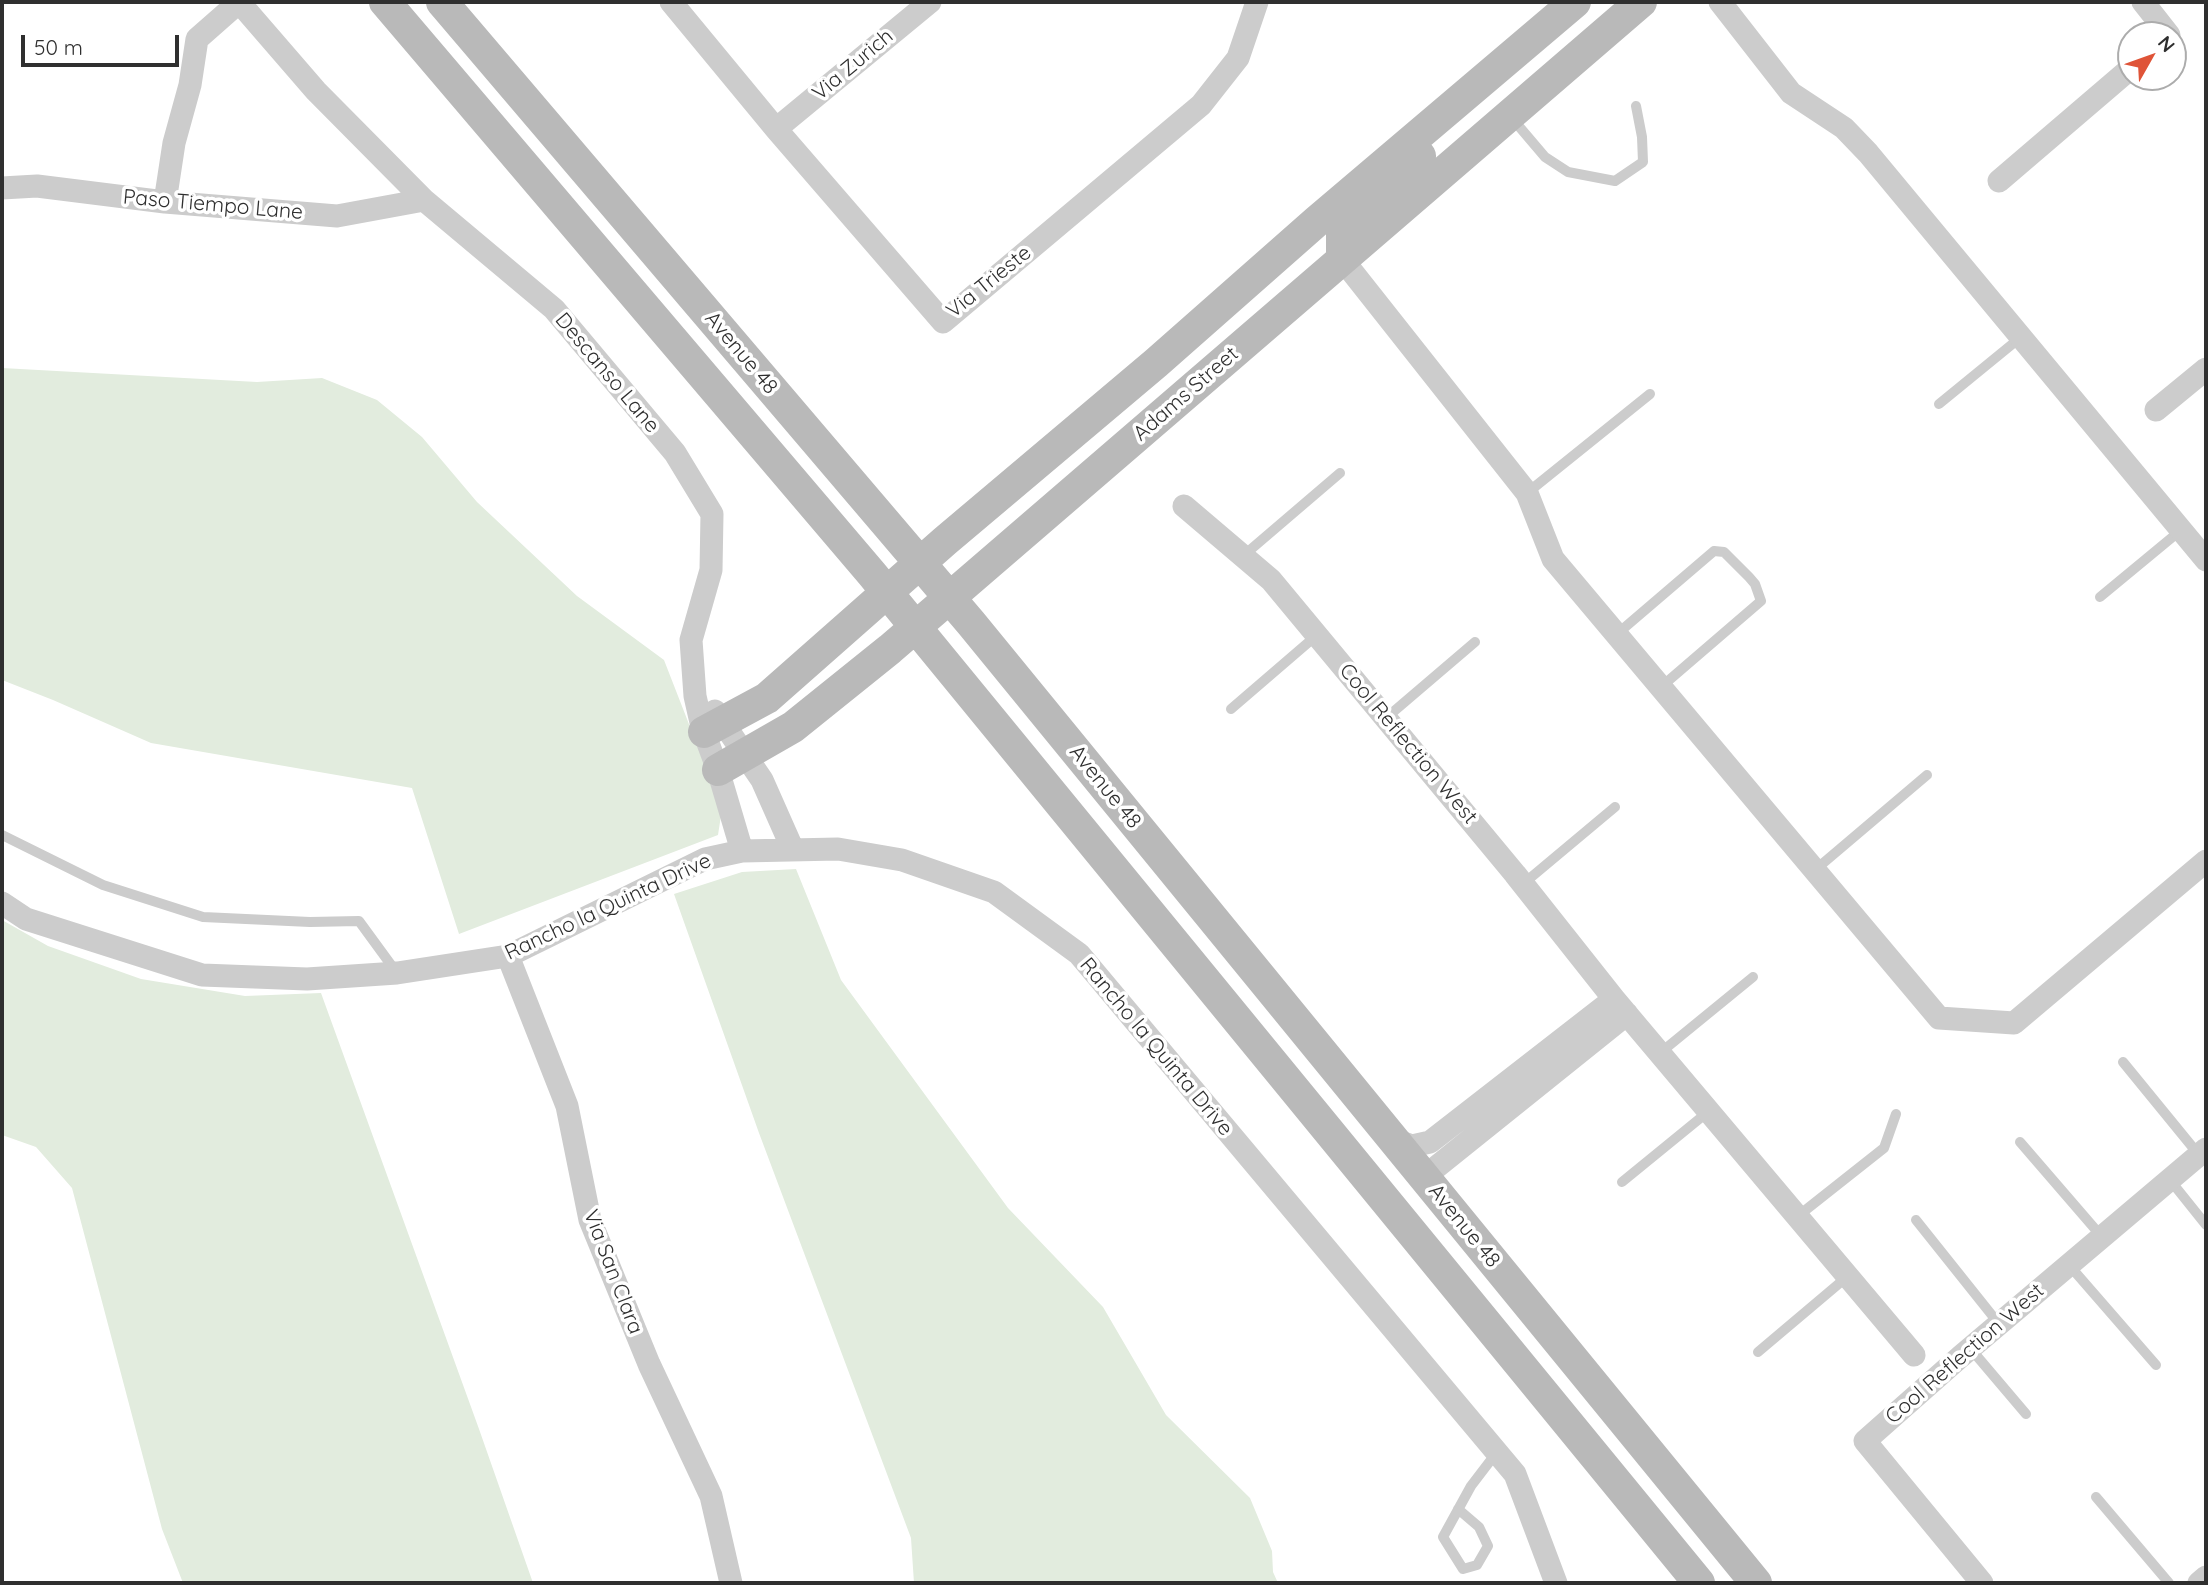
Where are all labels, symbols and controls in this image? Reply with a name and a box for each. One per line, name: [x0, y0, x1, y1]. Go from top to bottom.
scale bar: [24, 21, 182, 65]
north arrow: [2117, 21, 2187, 91]
street label: Via Zurich: [807, 24, 899, 106]
text: N: [2153, 31, 2180, 57]
text: 50 m: [34, 34, 83, 60]
street label: Paso Tiempo Lane: [122, 185, 304, 225]
street label: Via Trieste: [942, 240, 1036, 324]
street label: Avenue 48: [699, 307, 783, 399]
street label: Descanso Lane: [549, 308, 665, 438]
street label: Adams Street: [1128, 341, 1244, 447]
street label: Cool Reflection West: [1334, 659, 1482, 829]
street label: Avenue 48: [1064, 740, 1146, 834]
street label: Rancho la Quinta Drive: [501, 848, 715, 966]
street label: Rancho la Quinta Drive: [1074, 953, 1238, 1141]
street label: Avenue 48: [1423, 1179, 1505, 1273]
street label: Via San Clara: [578, 1206, 648, 1338]
street label: Cool Reflection West: [1881, 1278, 2049, 1430]

